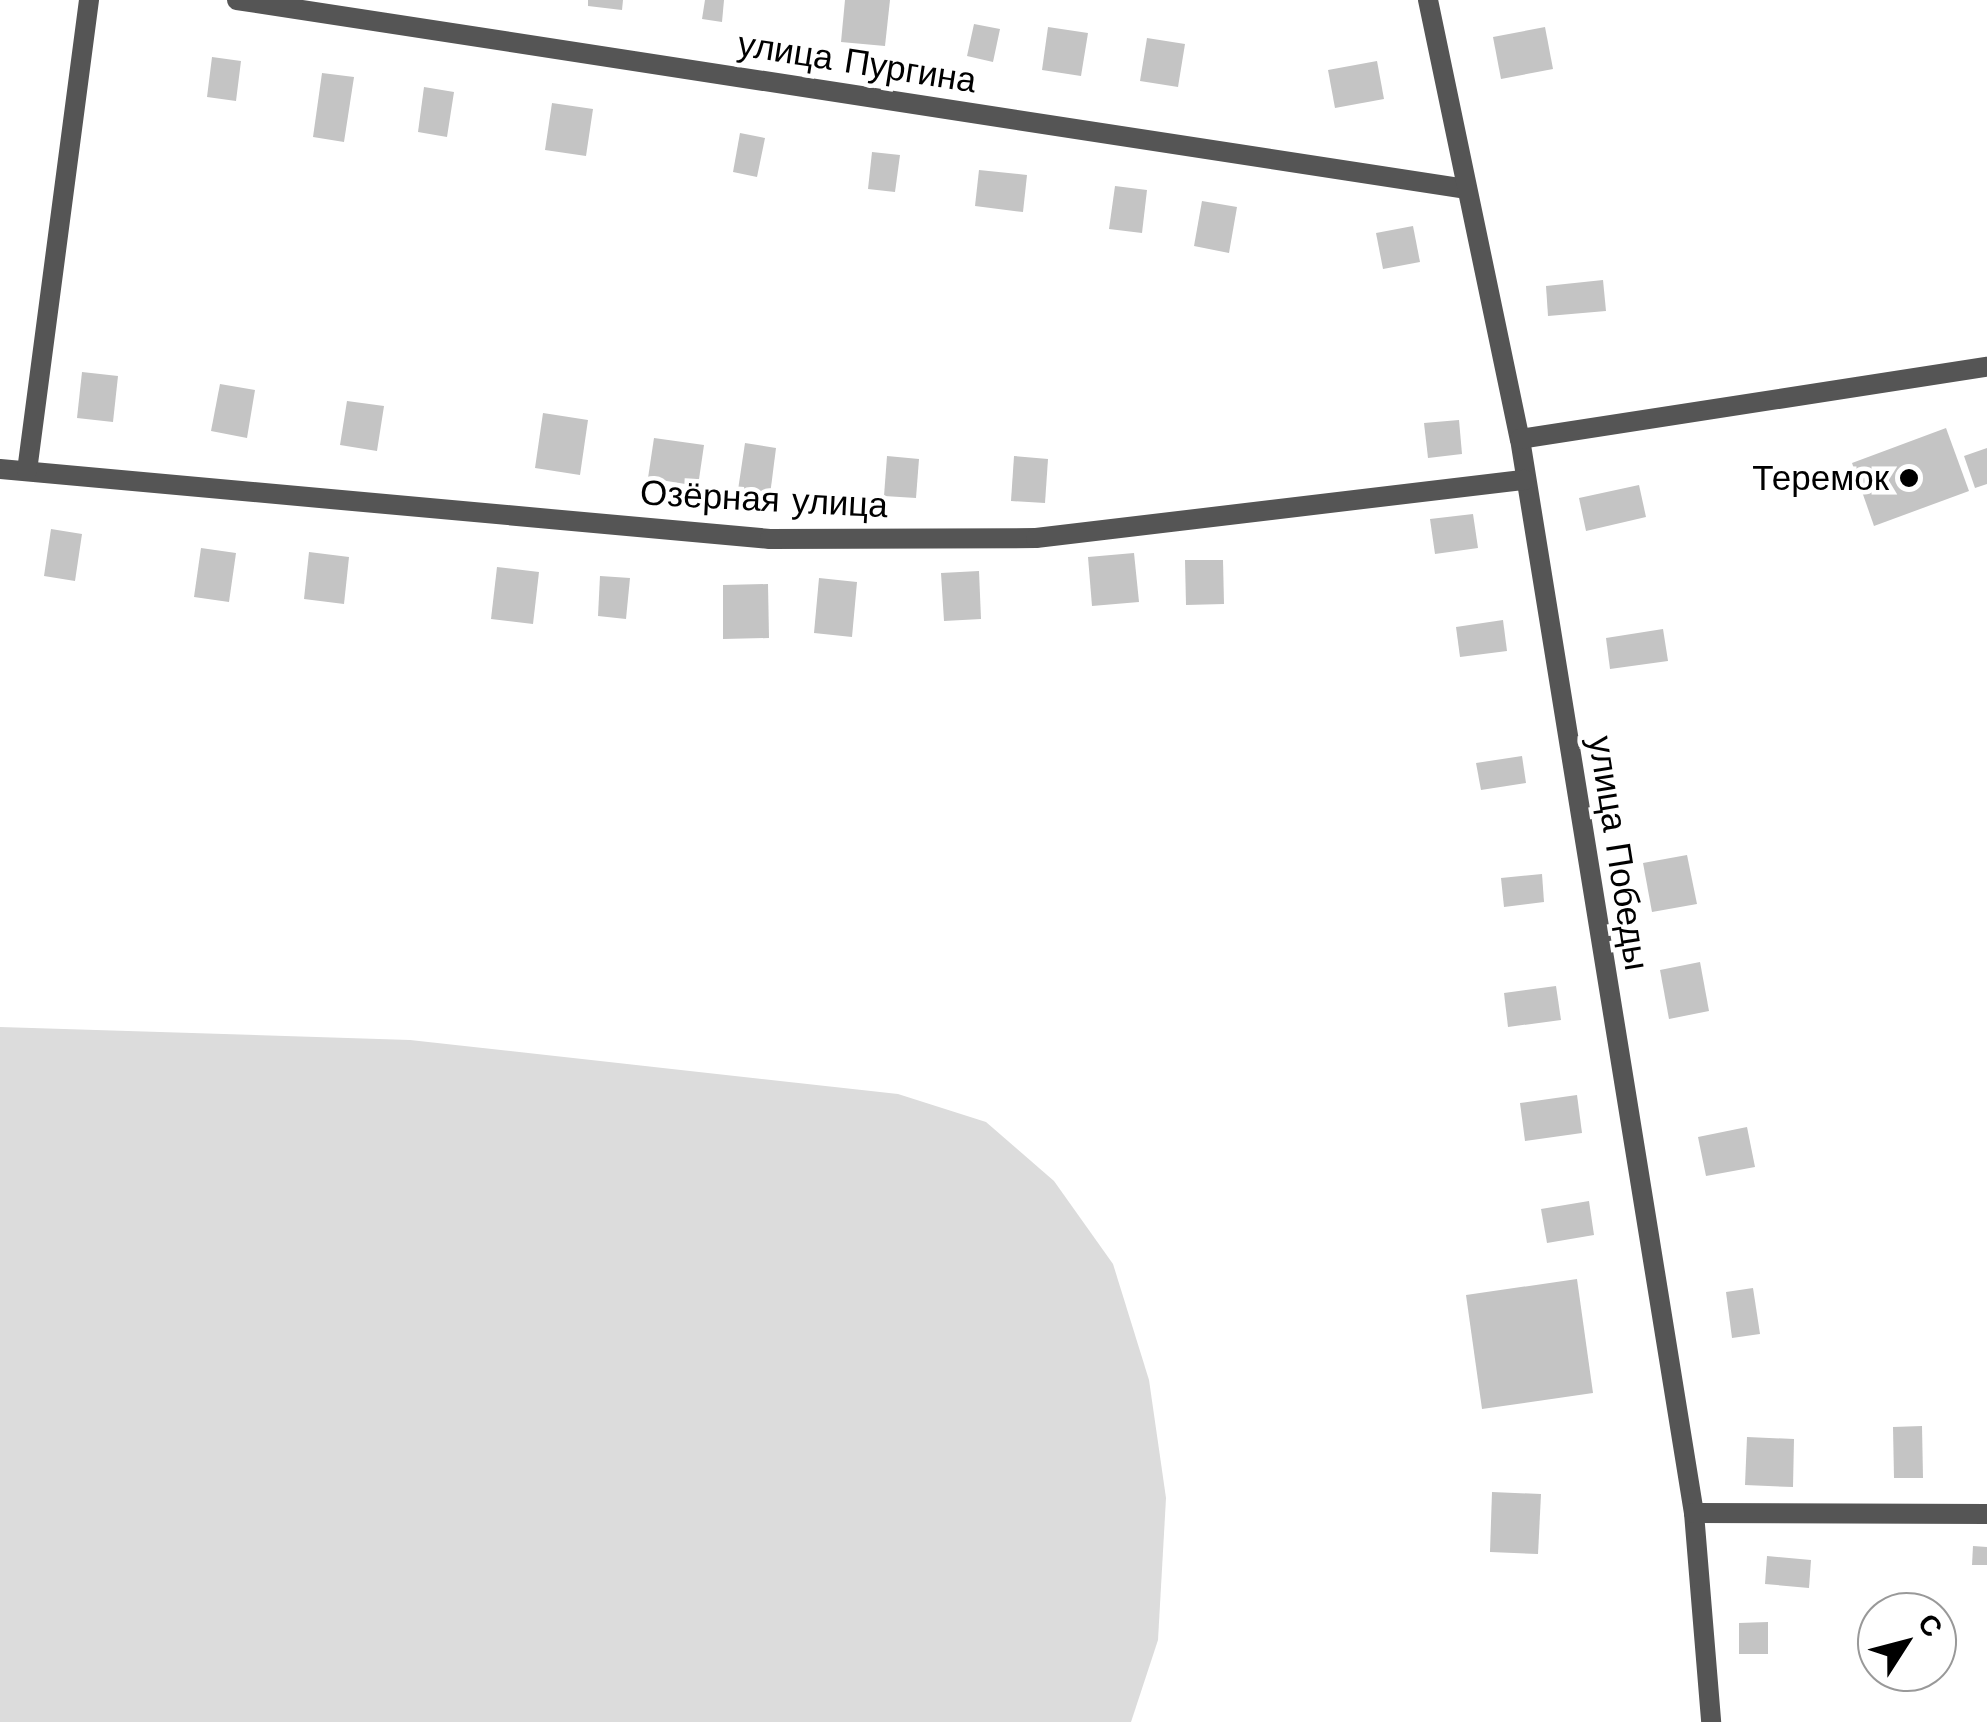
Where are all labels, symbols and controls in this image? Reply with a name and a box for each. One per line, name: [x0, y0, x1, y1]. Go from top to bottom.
street label: улица Пургина: [735, 22, 979, 102]
place label: Теремок: [1752, 457, 1889, 499]
marker: Теремок: [1898, 467, 1920, 489]
street label: Озёрная улица: [639, 472, 889, 526]
street label: улица Победы: [1580, 733, 1658, 973]
north arrow: [1857, 1592, 1957, 1692]
text: С: [1911, 1607, 1949, 1643]

